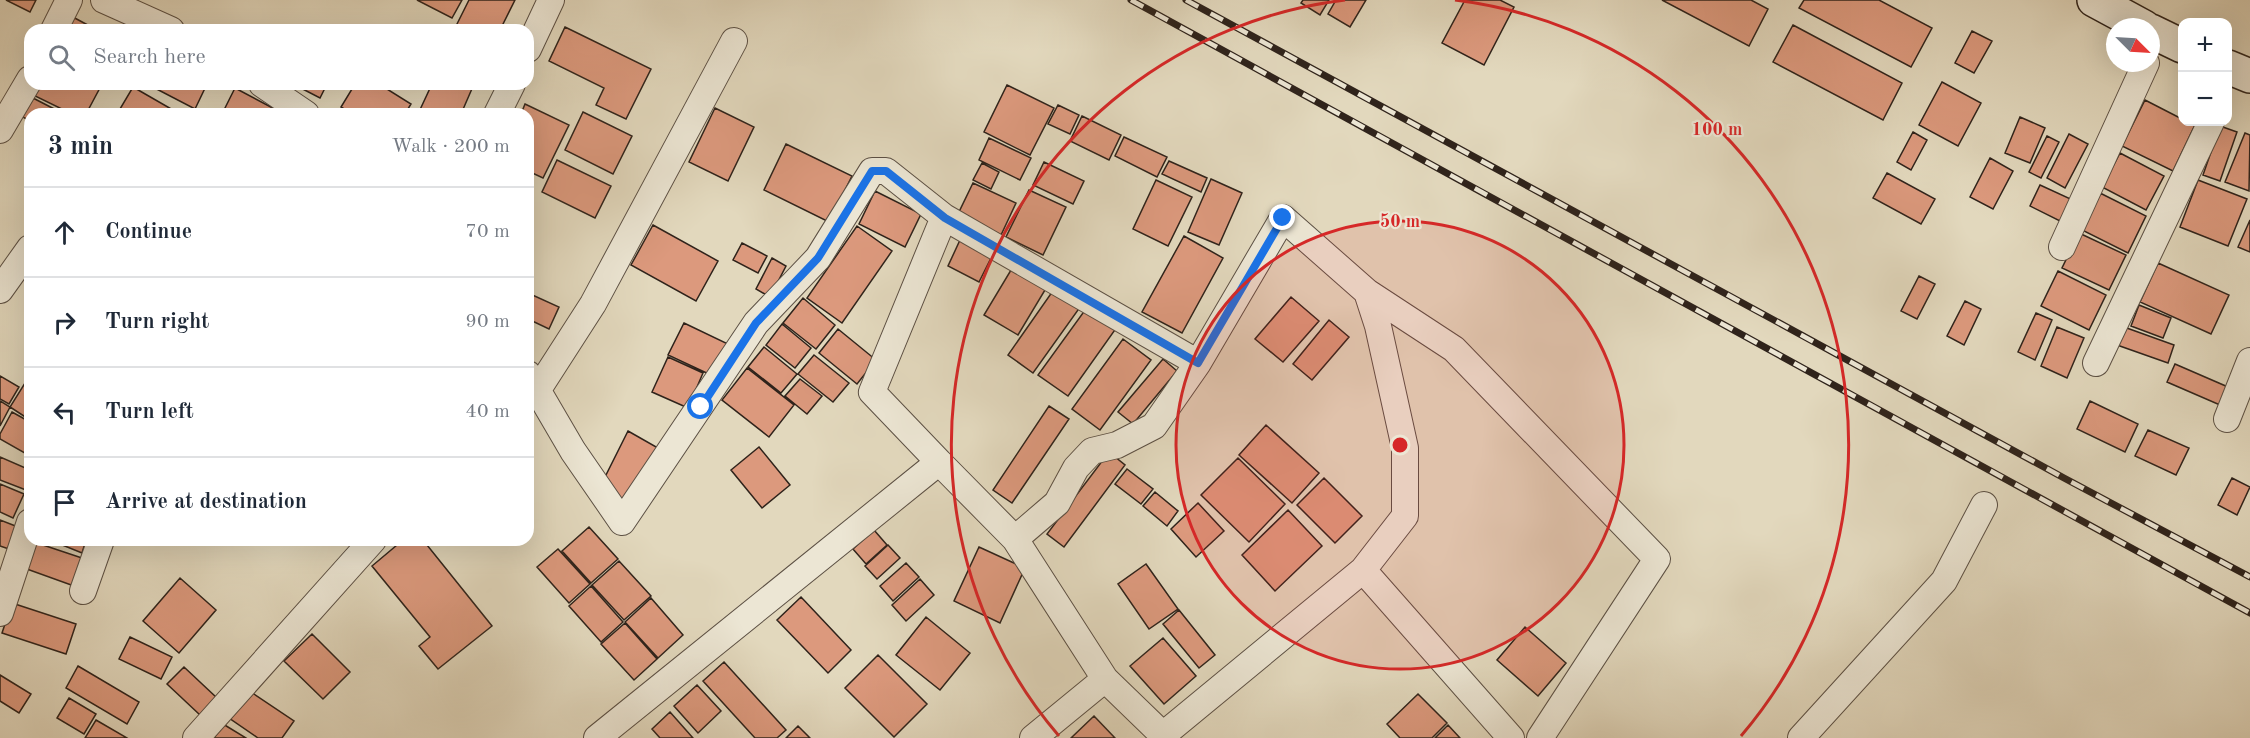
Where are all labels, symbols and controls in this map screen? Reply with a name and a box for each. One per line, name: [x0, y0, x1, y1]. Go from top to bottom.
north arrow: [2106, 18, 2160, 72]
map controls: [2178, 18, 2232, 126]
button: +: [2178, 18, 2232, 72]
search box: [24, 24, 534, 90]
icon: search: [45, 41, 78, 74]
text: Search here: [93, 46, 206, 68]
button: −: [2178, 72, 2232, 126]
text: 100 m: [1692, 121, 1742, 139]
text: 3 min: [48, 134, 113, 160]
text: Walk · 200 m: [391, 137, 510, 157]
route end: [1269, 204, 1295, 230]
text: 50 m: [1380, 213, 1420, 231]
icon: ahead: [48, 216, 81, 249]
text: Continue: [105, 221, 192, 243]
text: 70 m: [465, 222, 510, 242]
icon: right: [48, 306, 81, 339]
text: Turn right: [105, 311, 209, 333]
text: 90 m: [465, 312, 510, 332]
route start: [687, 393, 713, 419]
icon: left: [48, 396, 81, 429]
text: Turn left: [105, 401, 194, 423]
text: 40 m: [465, 402, 510, 422]
centre of rings: [1390, 435, 1410, 455]
icon: arrive: [48, 486, 81, 519]
text: Arrive at destination: [105, 491, 307, 513]

